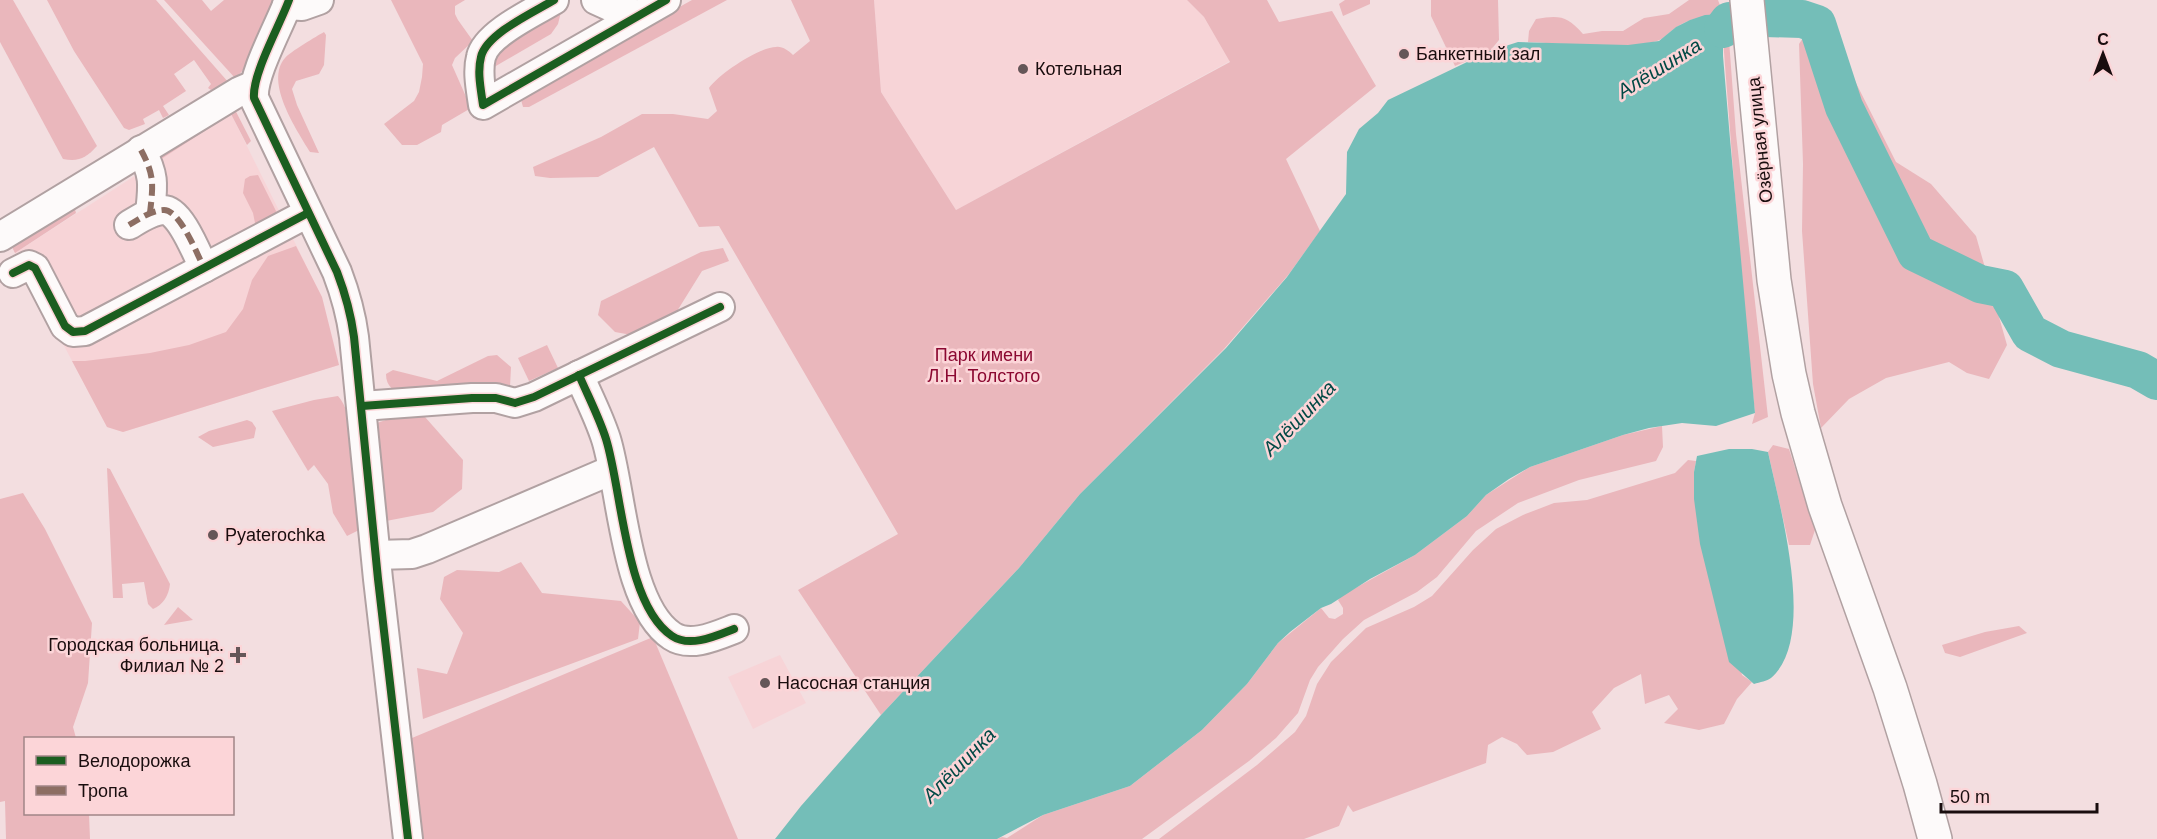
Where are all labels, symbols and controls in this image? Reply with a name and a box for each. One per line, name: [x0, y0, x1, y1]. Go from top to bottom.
north arrow: [2073, 24, 2133, 84]
text: С: [2097, 31, 2109, 48]
water label: Алёшинка: [1612, 33, 1705, 103]
place label: Банкетный зал: [1416, 44, 1540, 64]
marker: Банкетный зал: [1397, 47, 1411, 61]
place label: Котельная: [1035, 59, 1122, 79]
marker: Котельная: [1016, 62, 1030, 76]
street label: Озёрная улица: [1743, 75, 1777, 204]
park label: Парк имени Л.Н. Толстого: [928, 345, 1040, 386]
water label: Алёшинка: [1257, 376, 1340, 461]
place label: Pyaterochka: [225, 525, 326, 545]
marker: Pyaterochka: [206, 528, 220, 542]
place label: Городская больница. Филиал № 2: [48, 635, 224, 676]
marker: Городская больница. Филиал № 2: [229, 646, 247, 664]
place label: Насосная станция: [777, 673, 930, 693]
marker: Насосная станция: [758, 676, 772, 690]
water label: Алёшинка: [917, 723, 1000, 808]
legend: [24, 737, 234, 815]
text: Велодорожка: [78, 751, 191, 771]
scale bar: [1941, 776, 2097, 814]
text: Тропа: [78, 781, 129, 801]
text: 50 m: [1950, 787, 1990, 807]

